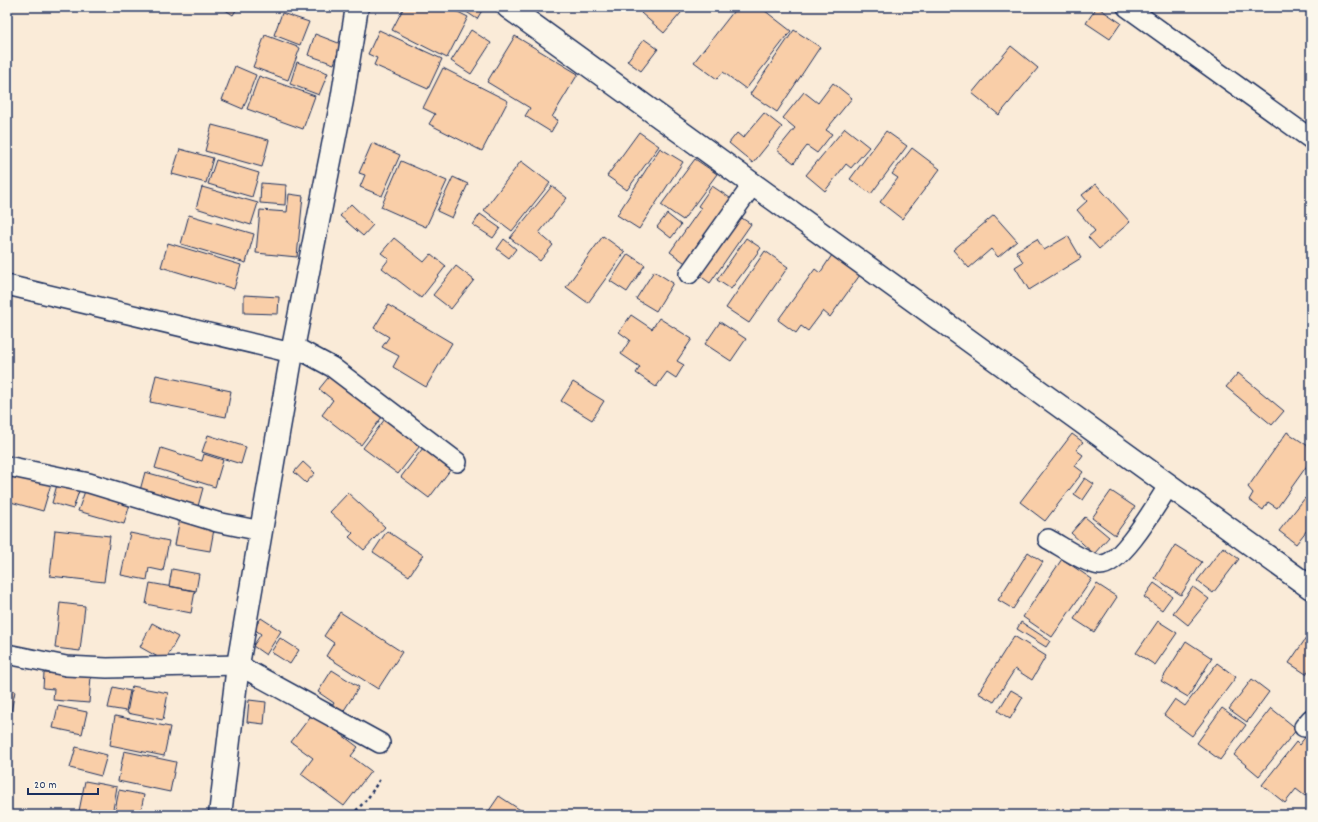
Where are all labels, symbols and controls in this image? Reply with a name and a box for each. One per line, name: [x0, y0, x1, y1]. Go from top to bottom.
scale bar: [28, 770, 98, 796]
text: 20 m: [34, 777, 57, 794]

